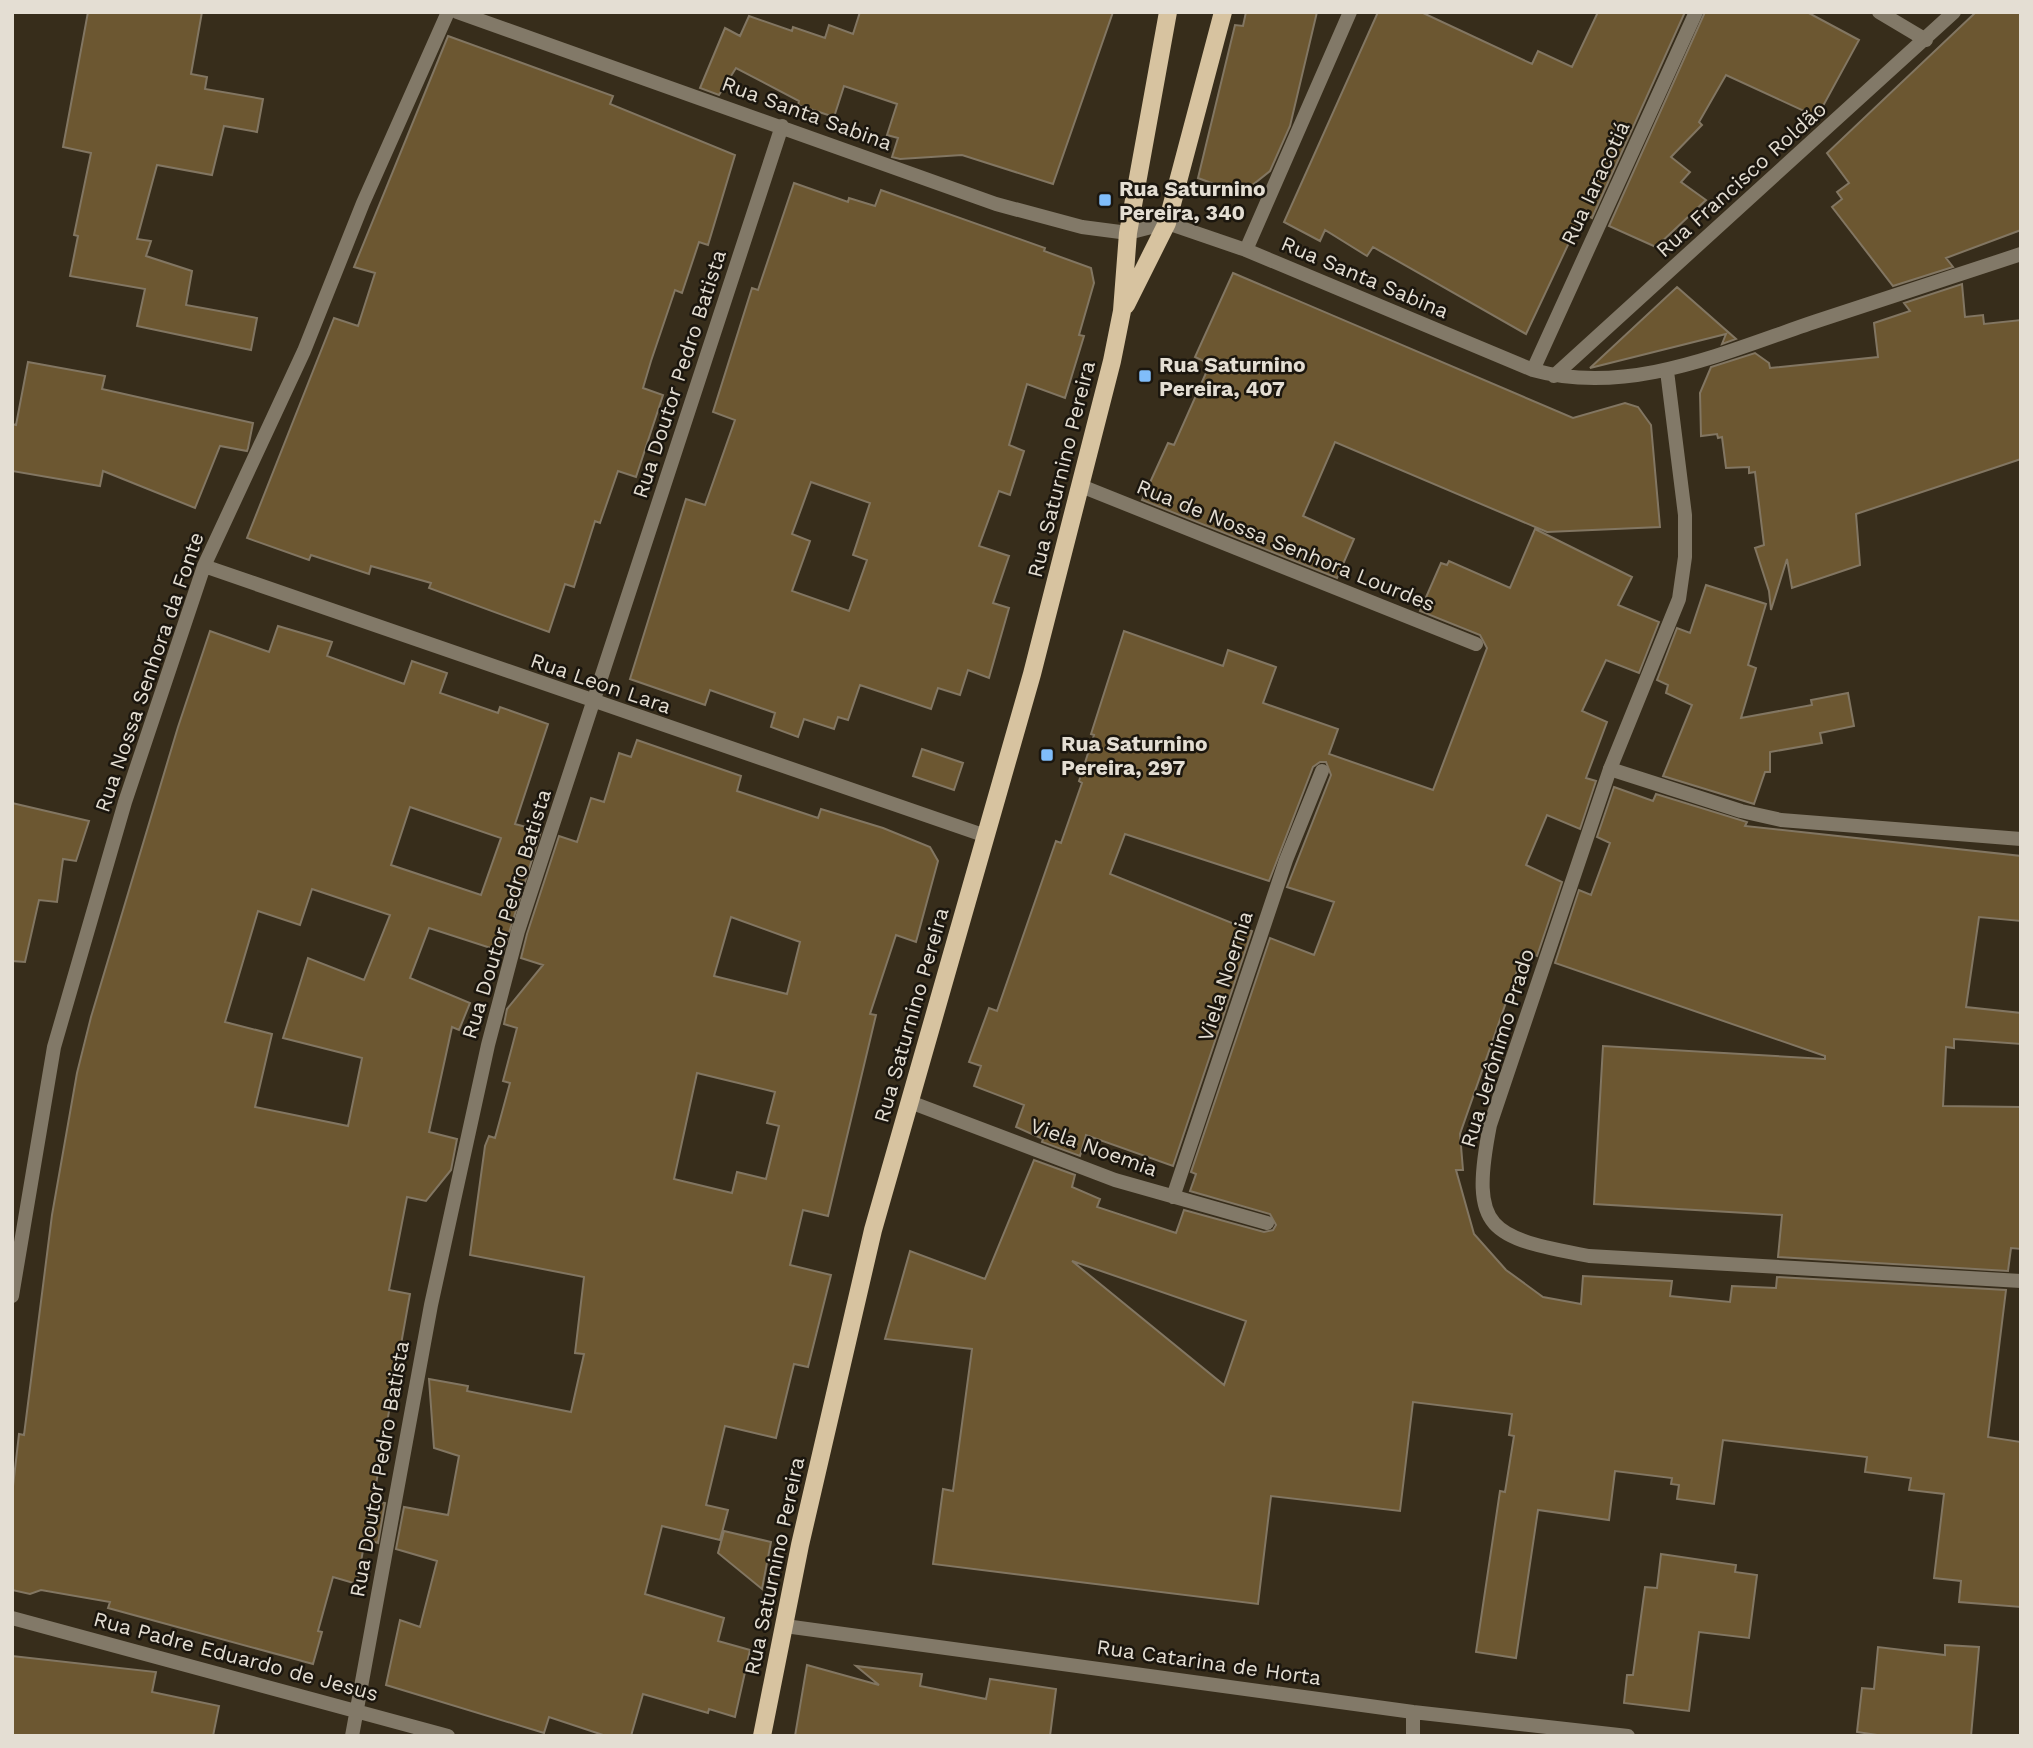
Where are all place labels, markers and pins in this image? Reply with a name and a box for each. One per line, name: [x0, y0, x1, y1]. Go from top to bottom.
place label: Rua Saturnino Pereira, 340: [1119, 176, 1265, 225]
marker: Rua Saturnino Pereira, 340: [1097, 192, 1113, 208]
place label: Rua Saturnino Pereira, 407: [1159, 352, 1305, 401]
marker: Rua Saturnino Pereira, 407: [1137, 368, 1153, 384]
place label: Rua Saturnino Pereira, 297: [1061, 731, 1207, 780]
marker: Rua Saturnino Pereira, 297: [1039, 747, 1055, 763]

